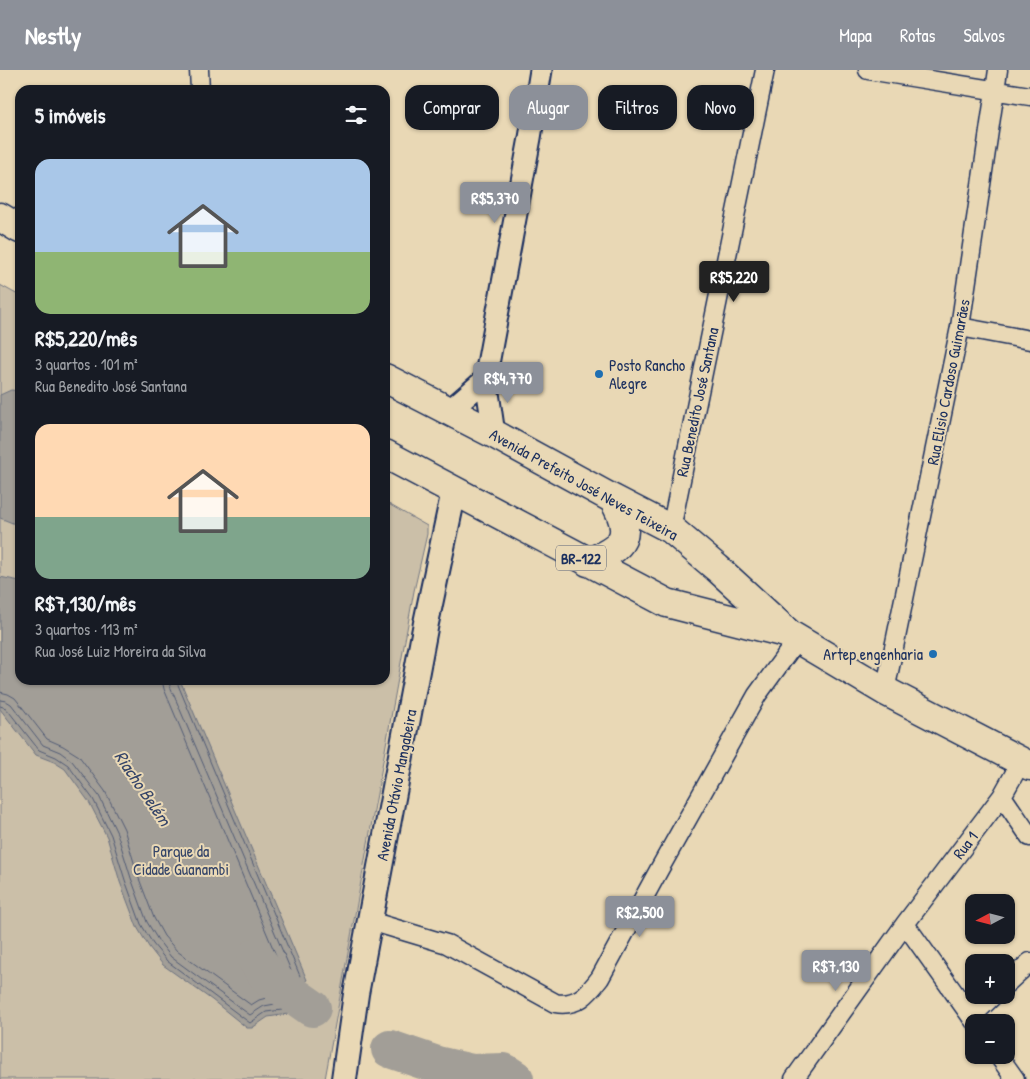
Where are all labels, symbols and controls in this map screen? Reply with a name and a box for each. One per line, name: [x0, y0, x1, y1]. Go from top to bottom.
text: Nestly: [25, 19, 81, 51]
text: Mapa: [839, 23, 872, 48]
text: Rotas: [900, 23, 936, 48]
text: Salvos: [964, 23, 1005, 48]
chip: Comprar: [405, 85, 499, 130]
chip: Alugar: [509, 85, 588, 130]
chip: Filtros: [598, 85, 677, 130]
chip: Novo: [687, 85, 754, 130]
text: 5 imóveis: [35, 101, 106, 130]
icon: filters: [342, 101, 370, 129]
pin: R$5,370: [449, 182, 541, 224]
text: R$5,370: [471, 187, 519, 209]
icon: home: [158, 191, 248, 281]
pin: R$5,220: [688, 260, 780, 303]
text: R$5,220: [710, 266, 758, 288]
street label: Rua Elisio Cardoso Guimarães: [921, 297, 975, 467]
text: R$5,220/mês: [35, 324, 137, 353]
street label: Rua Benedito José Santana: [670, 325, 724, 479]
text: 3 quartos · 101 m²: [35, 353, 138, 375]
place label: Posto Rancho Alegre: [609, 354, 686, 394]
pin: R$4,770: [462, 362, 554, 404]
text: R$4,770: [484, 367, 532, 389]
marker: Posto Rancho Alegre: [593, 368, 605, 380]
text: Rua Benedito José Santana: [35, 375, 187, 397]
street label: Avenida Prefeito José Neves Teixeira: [486, 423, 682, 545]
icon: home: [158, 456, 248, 546]
road number: BR-122: [556, 546, 606, 570]
text: R$7,130/mês: [35, 589, 136, 618]
text: 3 quartos · 113 m²: [35, 618, 138, 640]
text: Rua José Luiz Moreira da Silva: [35, 640, 206, 662]
place label: Artep engenharia: [823, 643, 923, 665]
marker: Artep engenharia: [927, 648, 939, 660]
street label: Avenida Otávio Mangabeira: [371, 707, 421, 863]
water label: Riacho Belém: [109, 745, 178, 831]
street label: Rua 1: [947, 826, 983, 863]
park label: Parque da Cidade Guanambi: [133, 840, 229, 880]
north arrow: [965, 894, 1015, 944]
map controls: [965, 894, 1015, 1064]
pin: R$2,500: [594, 896, 686, 938]
text: R$2,500: [616, 901, 664, 923]
pin: R$7,130: [790, 950, 882, 992]
button: +: [965, 954, 1015, 1004]
text: R$7,130: [813, 955, 859, 977]
button: −: [965, 1014, 1015, 1064]

